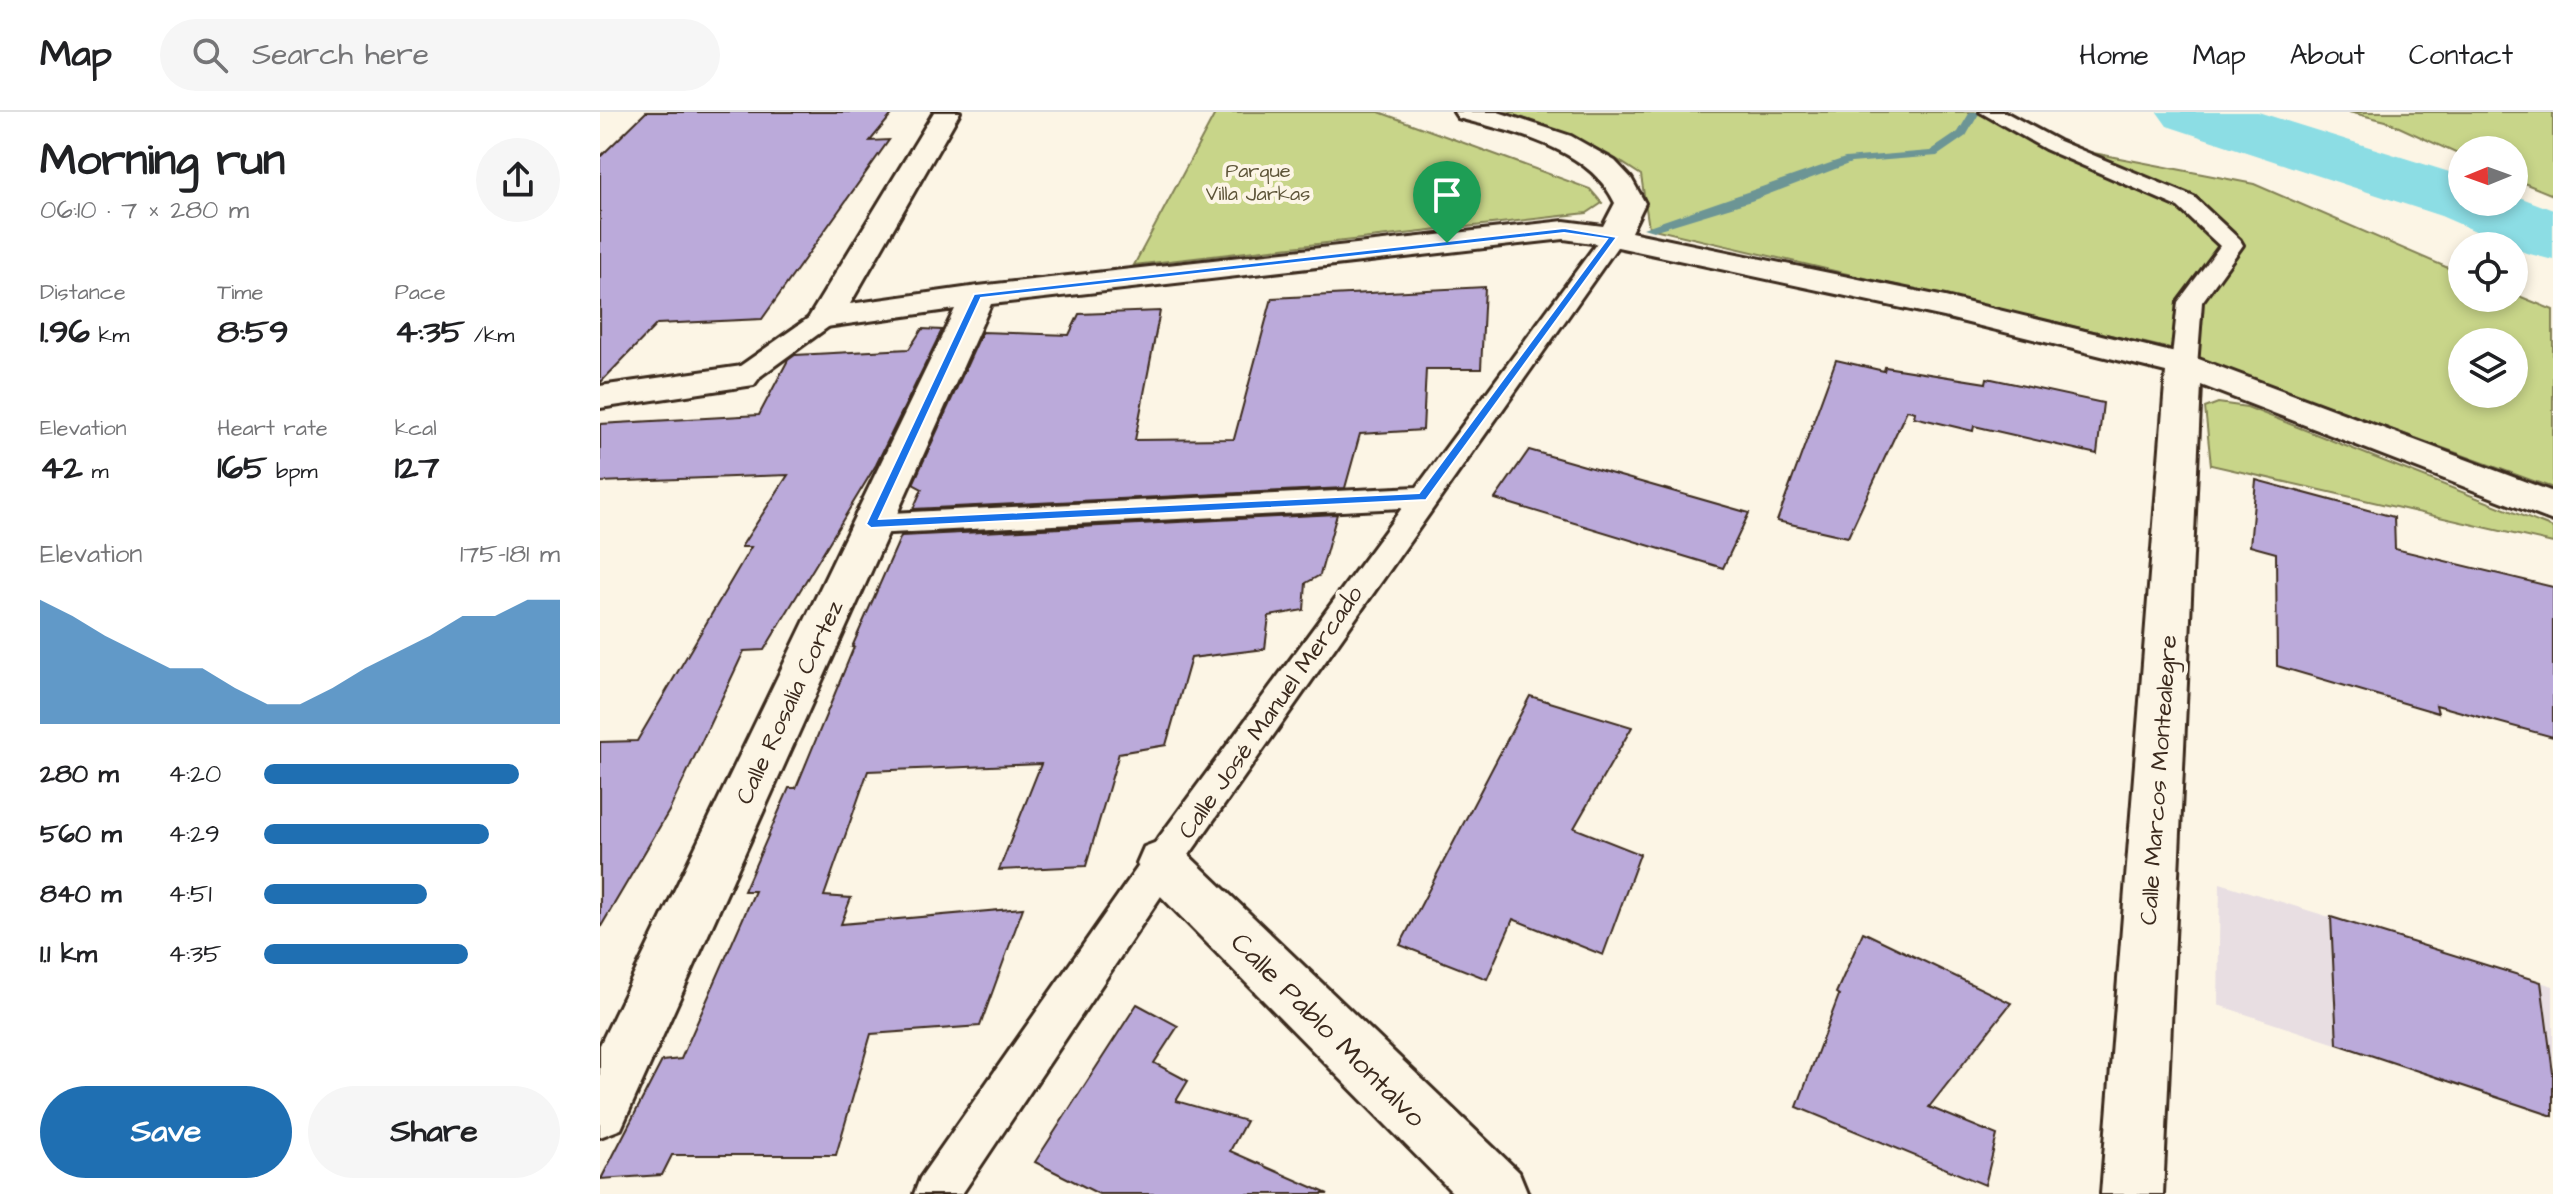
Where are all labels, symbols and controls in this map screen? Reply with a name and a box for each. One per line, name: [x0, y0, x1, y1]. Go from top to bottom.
search box: [160, 19, 720, 91]
text: Map: [40, 29, 112, 81]
icon: search: [188, 33, 232, 77]
text: Search here: [252, 34, 429, 76]
text: Home: [2079, 36, 2149, 75]
text: Map: [2193, 36, 2246, 75]
text: About: [2290, 36, 2365, 75]
text: Contact: [2409, 36, 2513, 75]
text: Morning run: [40, 131, 285, 192]
north arrow: [2448, 136, 2528, 216]
map controls: [2448, 136, 2528, 408]
button: share: [476, 138, 560, 222]
park label: Parque Villa Jarkas: [1206, 157, 1310, 208]
pin: [1413, 161, 1481, 243]
icon: arrive: [1425, 173, 1469, 217]
text: 06:10 · 7 × 280 m: [40, 192, 249, 228]
button: locate: [2448, 232, 2528, 312]
text: Distance: [40, 277, 126, 308]
text: Time: [217, 277, 263, 308]
text: Pace: [395, 277, 446, 308]
text: 1.96: [40, 308, 90, 356]
text: 8:59: [217, 308, 288, 356]
text: 4:35: [395, 308, 465, 356]
text: km: [90, 320, 129, 351]
text: /km: [465, 320, 514, 351]
button: layers: [2448, 328, 2528, 408]
text: Elevation: [40, 413, 127, 444]
text: Heart rate: [217, 413, 328, 444]
text: kcal: [395, 413, 437, 444]
text: 42: [40, 444, 83, 492]
text: 165: [217, 444, 267, 492]
text: 127: [395, 444, 439, 492]
text: m: [83, 456, 109, 487]
text: bpm: [267, 456, 318, 487]
text: Elevation: [40, 536, 142, 572]
text: 175–181 m: [460, 536, 560, 572]
street label: Calle José Manuel Mercado: [1170, 579, 1372, 846]
street label: Calle Rosalía Cortez: [728, 595, 852, 810]
street label: Calle Marcos Montealegre: [2132, 634, 2187, 926]
text: 280 m: [40, 756, 119, 792]
text: 4:20: [168, 756, 221, 792]
text: 560 m: [40, 816, 122, 852]
text: 4:29: [168, 816, 220, 852]
text: 840 m: [40, 876, 122, 912]
text: 4:51: [168, 876, 212, 912]
street label: Calle Pablo Montalvo: [1222, 924, 1434, 1137]
text: 1.1 km: [40, 936, 97, 972]
text: 4:35: [168, 936, 222, 972]
button: Save: [40, 1086, 292, 1178]
button: Share: [308, 1086, 560, 1178]

